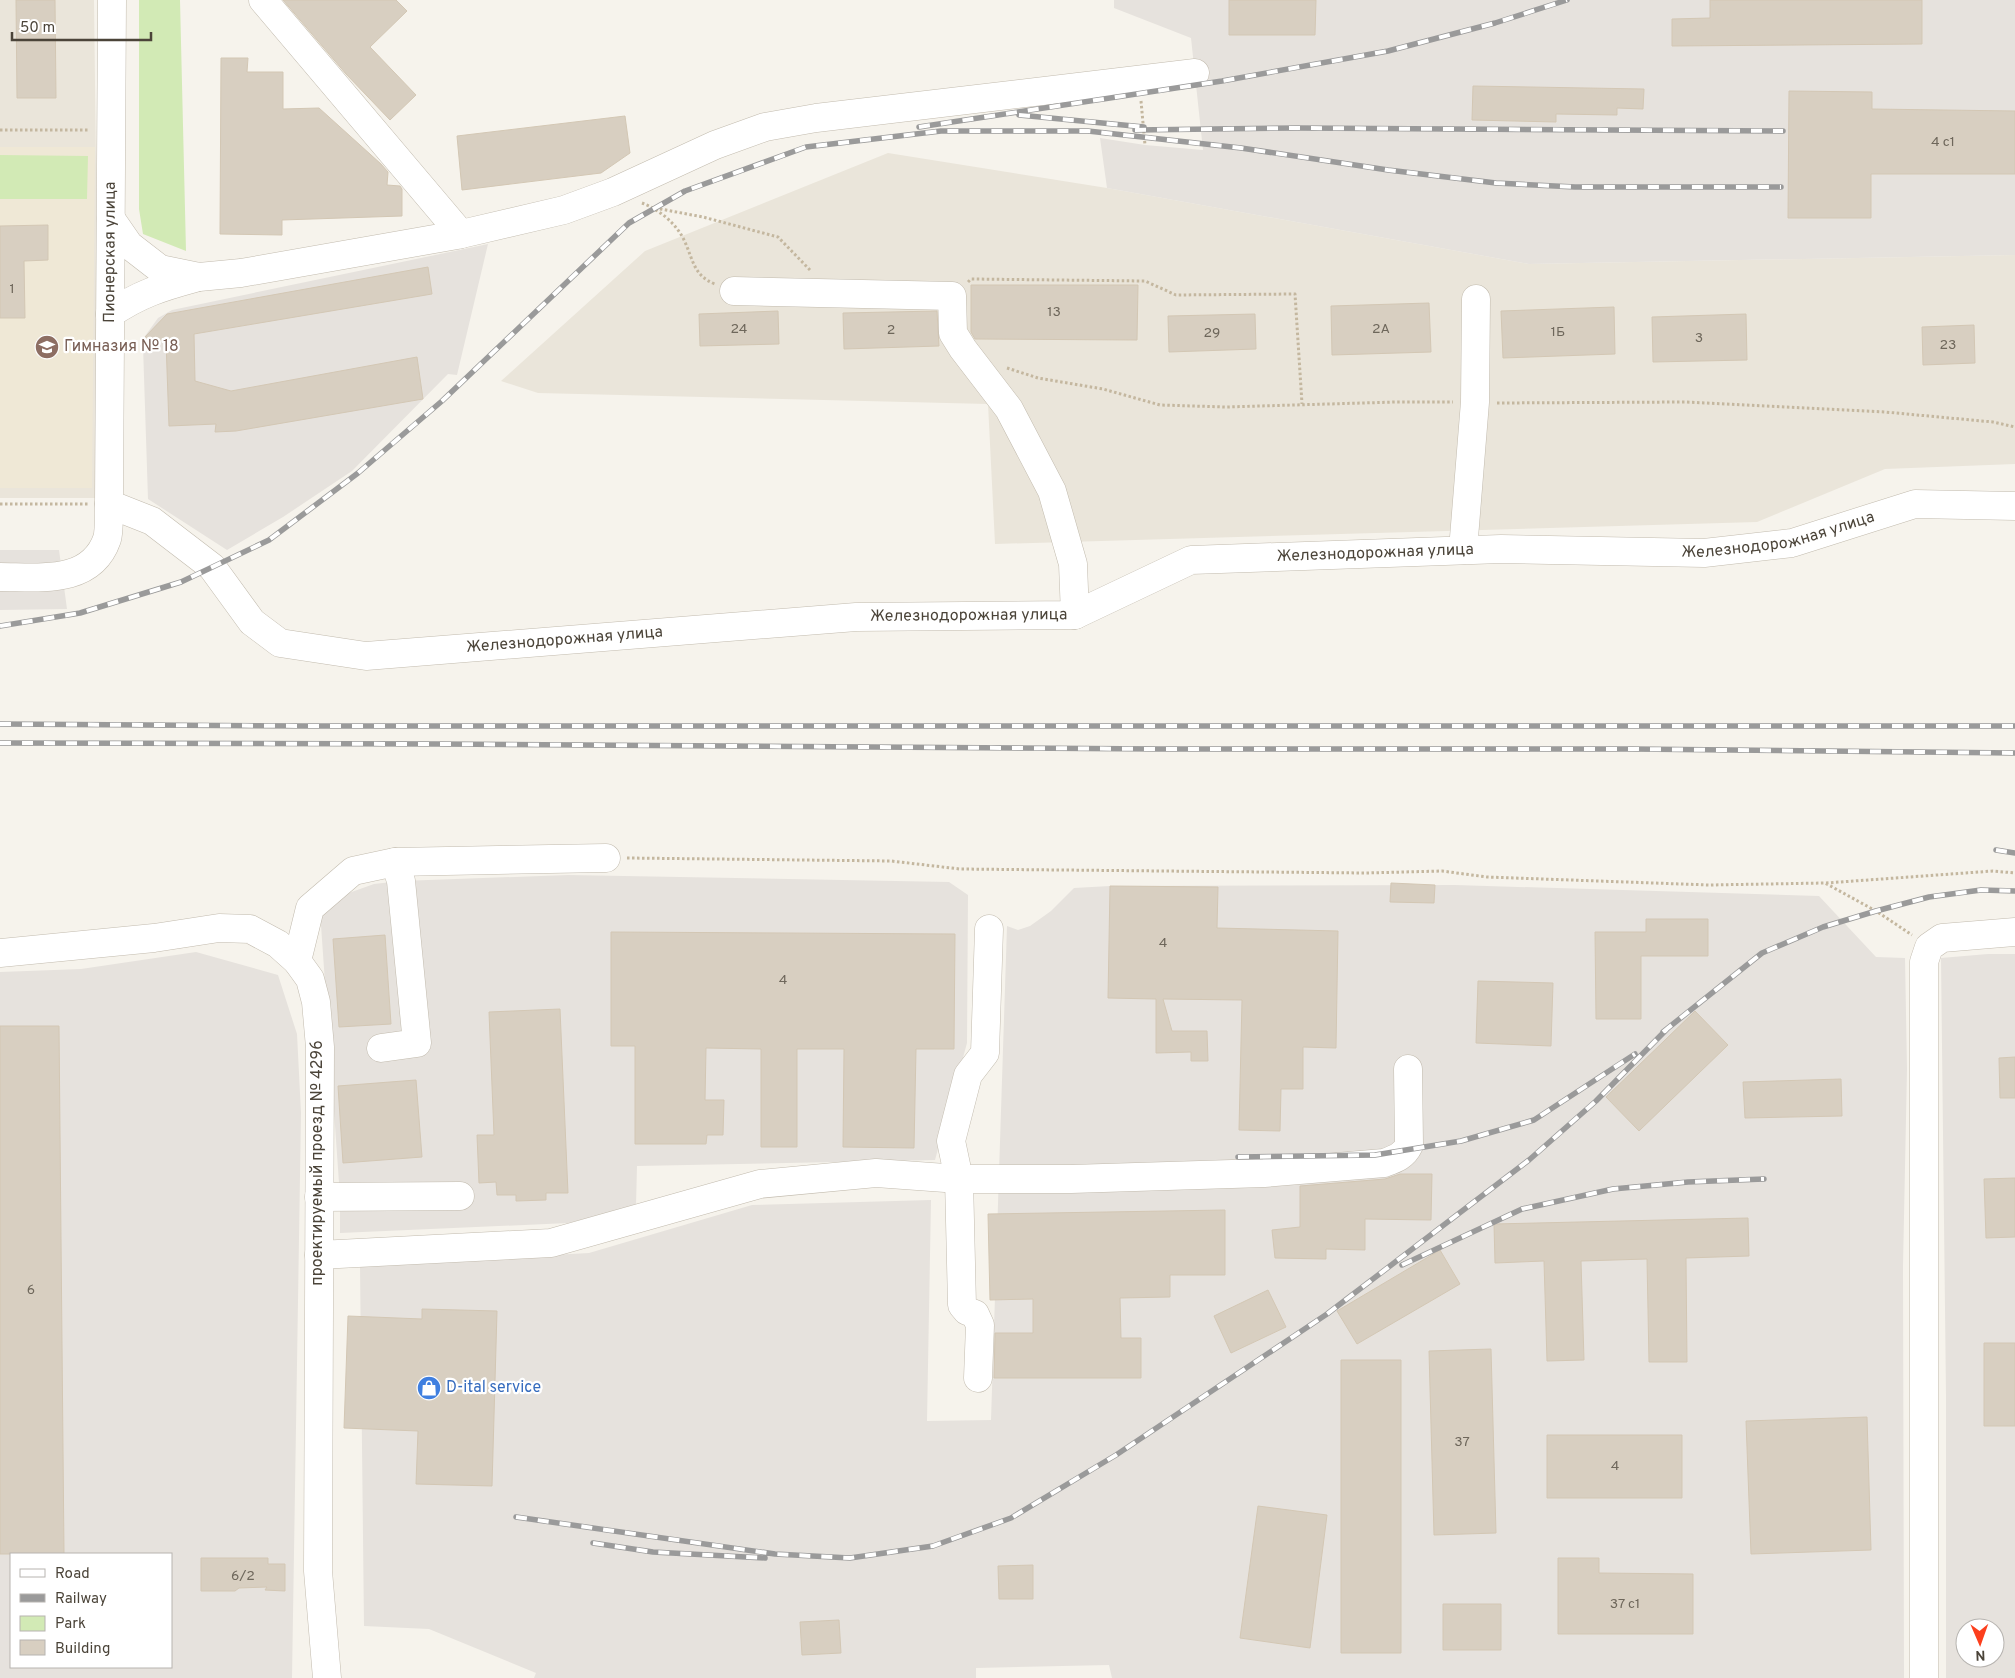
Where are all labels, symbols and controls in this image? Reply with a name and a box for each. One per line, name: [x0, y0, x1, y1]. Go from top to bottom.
scale bar: [12, 10, 151, 42]
text: 50 m: [20, 19, 55, 38]
house number: 4 с1: [1931, 134, 1955, 151]
street label: Пионерская улица: [100, 181, 121, 323]
house number: 1: [9, 281, 15, 298]
house number: 13: [1047, 304, 1061, 321]
house number: 24: [730, 321, 748, 338]
house number: 2А: [1372, 321, 1390, 338]
house number: 2: [887, 322, 895, 339]
house number: 1Б: [1551, 324, 1565, 341]
house number: 29: [1204, 325, 1220, 342]
house number: 3: [1695, 330, 1703, 347]
school or university icon: Гимназия № 18: [34, 334, 60, 360]
place label: Гимназия № 18: [64, 337, 179, 357]
house number: 23: [1940, 337, 1957, 354]
street label: Железнодорожная улица: [1681, 507, 1877, 563]
street label: Железнодорожная улица: [1276, 540, 1474, 567]
street label: Железнодорожная улица: [870, 605, 1067, 627]
street label: Железнодорожная улица: [465, 622, 664, 658]
house number: 4: [1159, 935, 1167, 952]
house number: 4: [779, 972, 787, 989]
street label: проектируемый проезд № 4296: [308, 1040, 328, 1286]
house number: 6: [27, 1282, 35, 1299]
shop icon: D-ital service: [416, 1375, 442, 1401]
place label: D-ital service: [446, 1378, 541, 1398]
house number: 37: [1454, 1434, 1470, 1451]
house number: 4: [1611, 1458, 1619, 1475]
legend: [10, 1553, 172, 1668]
text: Road: [55, 1565, 90, 1584]
house number: 6/2: [231, 1568, 255, 1585]
text: Railway: [55, 1590, 107, 1609]
house number: 37 с1: [1610, 1596, 1640, 1613]
text: Park: [55, 1615, 86, 1634]
north arrow: [1955, 1618, 2005, 1668]
text: Building: [55, 1640, 110, 1659]
text: N: [1975, 1646, 1986, 1663]

